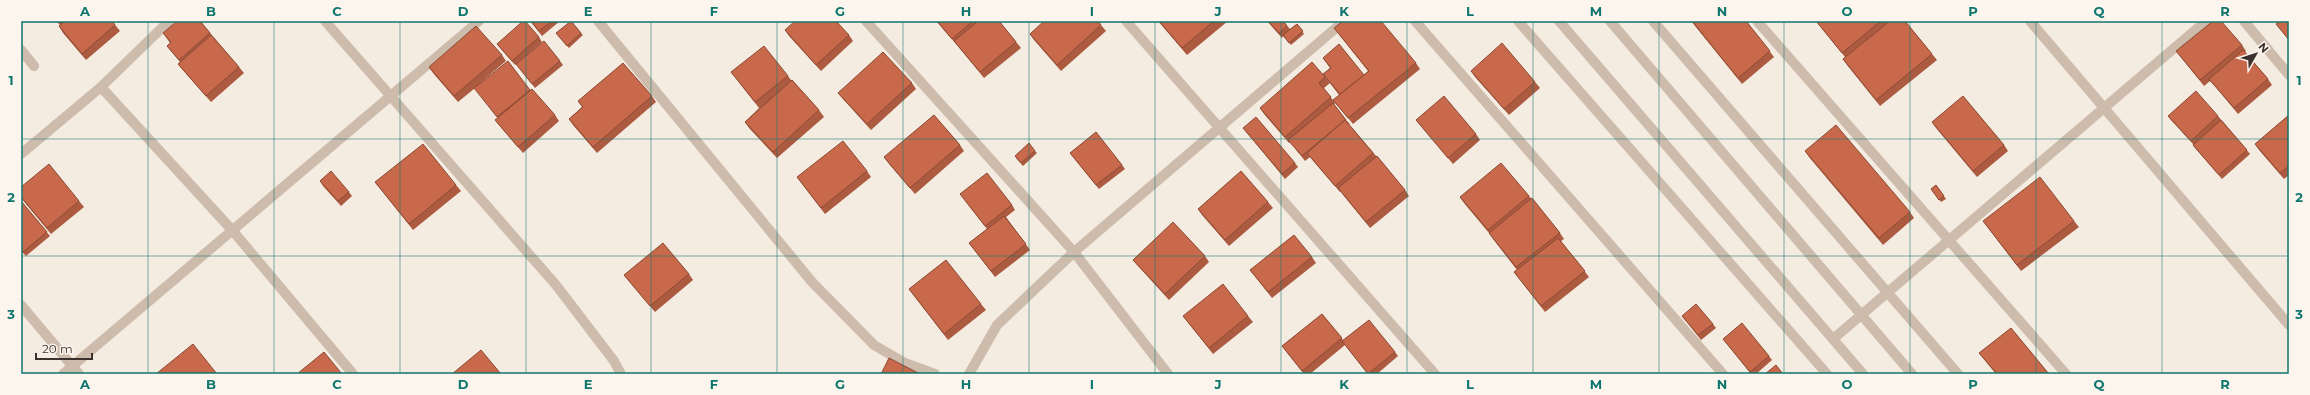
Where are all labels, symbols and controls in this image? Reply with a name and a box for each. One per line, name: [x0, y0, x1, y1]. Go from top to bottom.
text: A: [79, 3, 91, 19]
text: B: [206, 3, 216, 19]
text: C: [332, 3, 342, 19]
text: D: [458, 3, 469, 19]
text: E: [584, 3, 593, 19]
text: F: [710, 3, 718, 19]
text: G: [835, 3, 845, 19]
text: H: [961, 3, 971, 19]
text: I: [1090, 3, 1094, 19]
text: J: [1213, 3, 1222, 19]
text: K: [1339, 3, 1349, 19]
text: L: [1466, 3, 1474, 19]
text: M: [1590, 3, 1602, 19]
text: N: [1717, 3, 1727, 19]
text: O: [1842, 3, 1853, 19]
text: P: [1968, 3, 1978, 19]
text: Q: [2094, 3, 2105, 19]
text: R: [2220, 3, 2230, 19]
north arrow: [2236, 34, 2276, 74]
text: N: [2256, 40, 2272, 56]
text: 1: [8, 72, 14, 88]
text: 1: [2296, 72, 2302, 88]
text: 2: [7, 189, 15, 205]
text: 2: [2295, 189, 2303, 205]
text: 3: [6, 306, 15, 322]
text: 3: [2294, 306, 2303, 322]
scale bar: [36, 335, 92, 361]
text: 20 m: [42, 341, 73, 356]
text: A: [79, 376, 91, 392]
text: B: [206, 376, 216, 392]
text: C: [332, 376, 342, 392]
text: D: [458, 376, 469, 392]
text: E: [584, 376, 593, 392]
text: F: [710, 376, 718, 392]
text: G: [835, 376, 845, 392]
text: H: [961, 376, 971, 392]
text: I: [1090, 376, 1094, 392]
text: J: [1213, 376, 1222, 392]
text: K: [1339, 376, 1349, 392]
text: L: [1466, 376, 1474, 392]
text: M: [1590, 376, 1602, 392]
text: N: [1717, 376, 1727, 392]
text: O: [1842, 376, 1853, 392]
text: P: [1968, 376, 1978, 392]
text: Q: [2094, 376, 2105, 392]
text: R: [2220, 376, 2230, 392]

